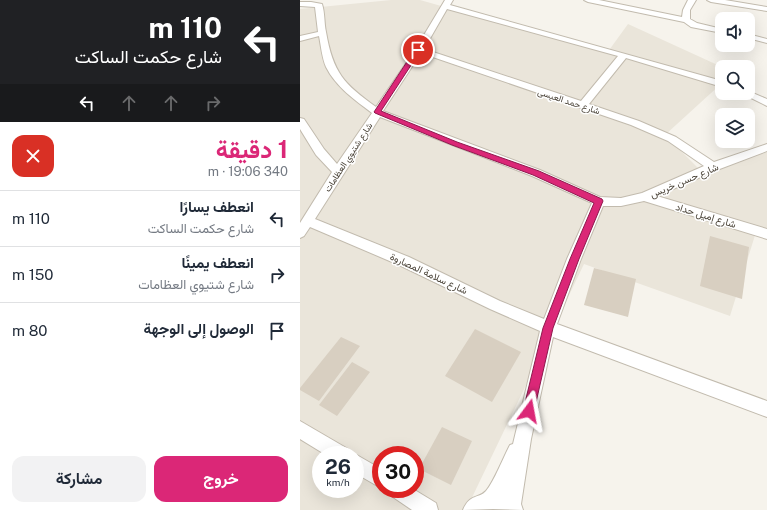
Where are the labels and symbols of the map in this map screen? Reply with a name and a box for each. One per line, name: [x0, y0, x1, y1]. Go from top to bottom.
pin: [401, 33, 435, 67]
street label: شارع حمد العيسى: [536, 86, 602, 117]
street label: شارع شتيوي العظامات: [322, 120, 376, 195]
street label: شارع حسن خريس: [648, 160, 721, 201]
street label: شارع إميل حداد: [674, 200, 738, 231]
street label: شارع سلامة المصاروة: [388, 250, 470, 297]
position arrow: [508, 390, 550, 432]
speed limit sign: 30: [372, 446, 424, 498]

